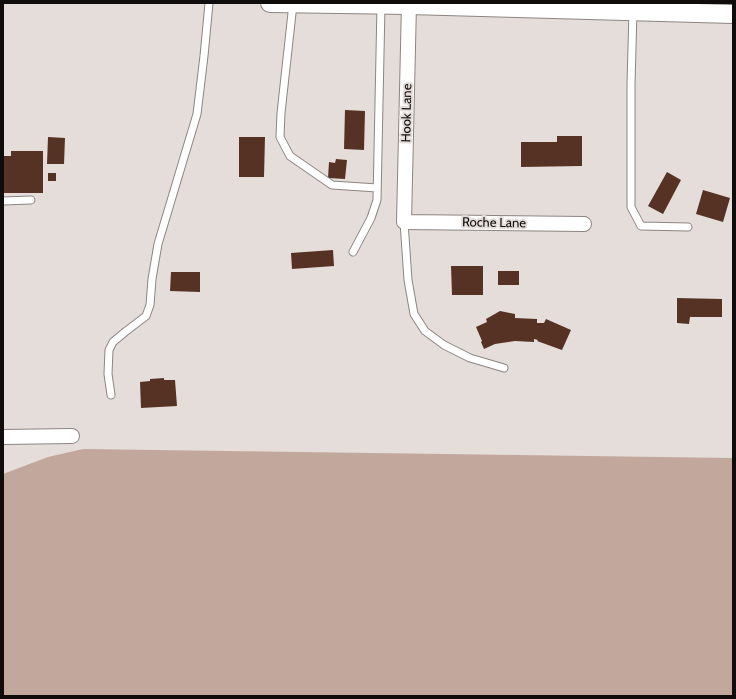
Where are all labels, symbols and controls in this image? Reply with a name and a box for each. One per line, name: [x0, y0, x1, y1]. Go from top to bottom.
street label: Hook Lane: [399, 84, 415, 142]
street label: Roche Lane: [462, 215, 526, 231]

